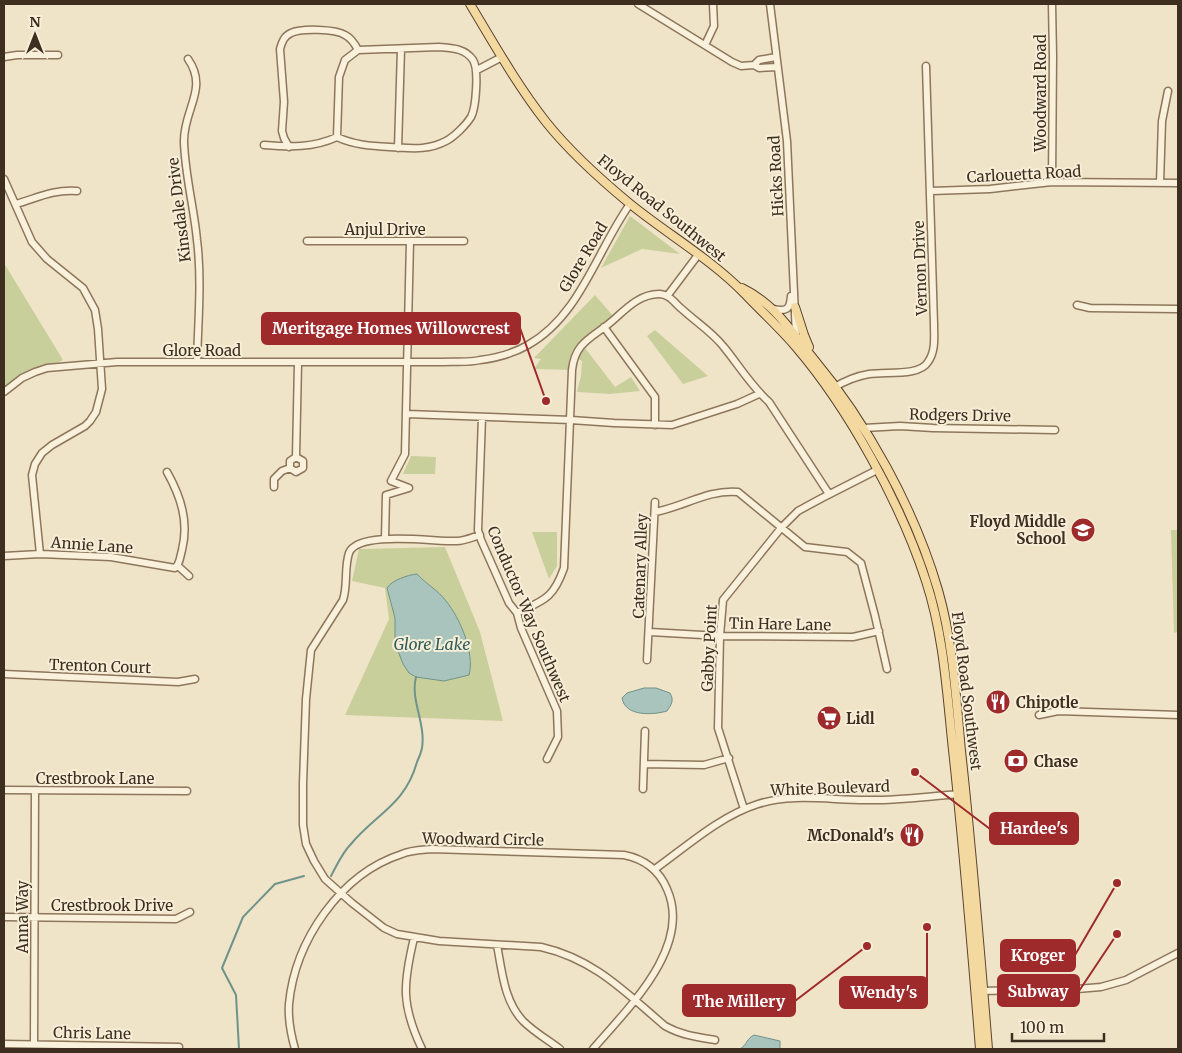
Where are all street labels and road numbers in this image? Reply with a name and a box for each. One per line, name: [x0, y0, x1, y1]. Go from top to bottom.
street label: Woodward Road: [1031, 34, 1050, 153]
street label: Hicks Road: [764, 135, 788, 217]
street label: Floyd Road Southwest: [594, 150, 730, 266]
street label: Kinsdale Drive: [163, 156, 195, 263]
street label: Carlouetta Road: [966, 162, 1082, 186]
street label: Glore Road: [555, 219, 611, 295]
street label: Anjul Drive: [343, 220, 426, 239]
street label: Vernon Drive: [909, 220, 931, 317]
street label: Glore Road: [163, 341, 241, 360]
street label: Rodgers Drive: [909, 405, 1011, 425]
street label: Catenary Alley: [629, 513, 651, 619]
street label: Conductor Way Southwest: [483, 523, 575, 705]
street label: Annie Lane: [49, 533, 134, 557]
street label: Gabby Point: [697, 604, 721, 692]
street label: Floyd Road Southwest: [948, 611, 986, 772]
street label: Tin Hare Lane: [729, 614, 831, 634]
street label: Trenton Court: [49, 655, 152, 677]
street label: Crestbrook Lane: [36, 769, 154, 788]
street label: White Boulevard: [769, 776, 890, 800]
street label: Woodward Circle: [421, 828, 544, 850]
street label: Anna Way: [13, 880, 32, 954]
street label: Crestbrook Drive: [51, 896, 173, 915]
street label: Chris Lane: [53, 1023, 131, 1043]

